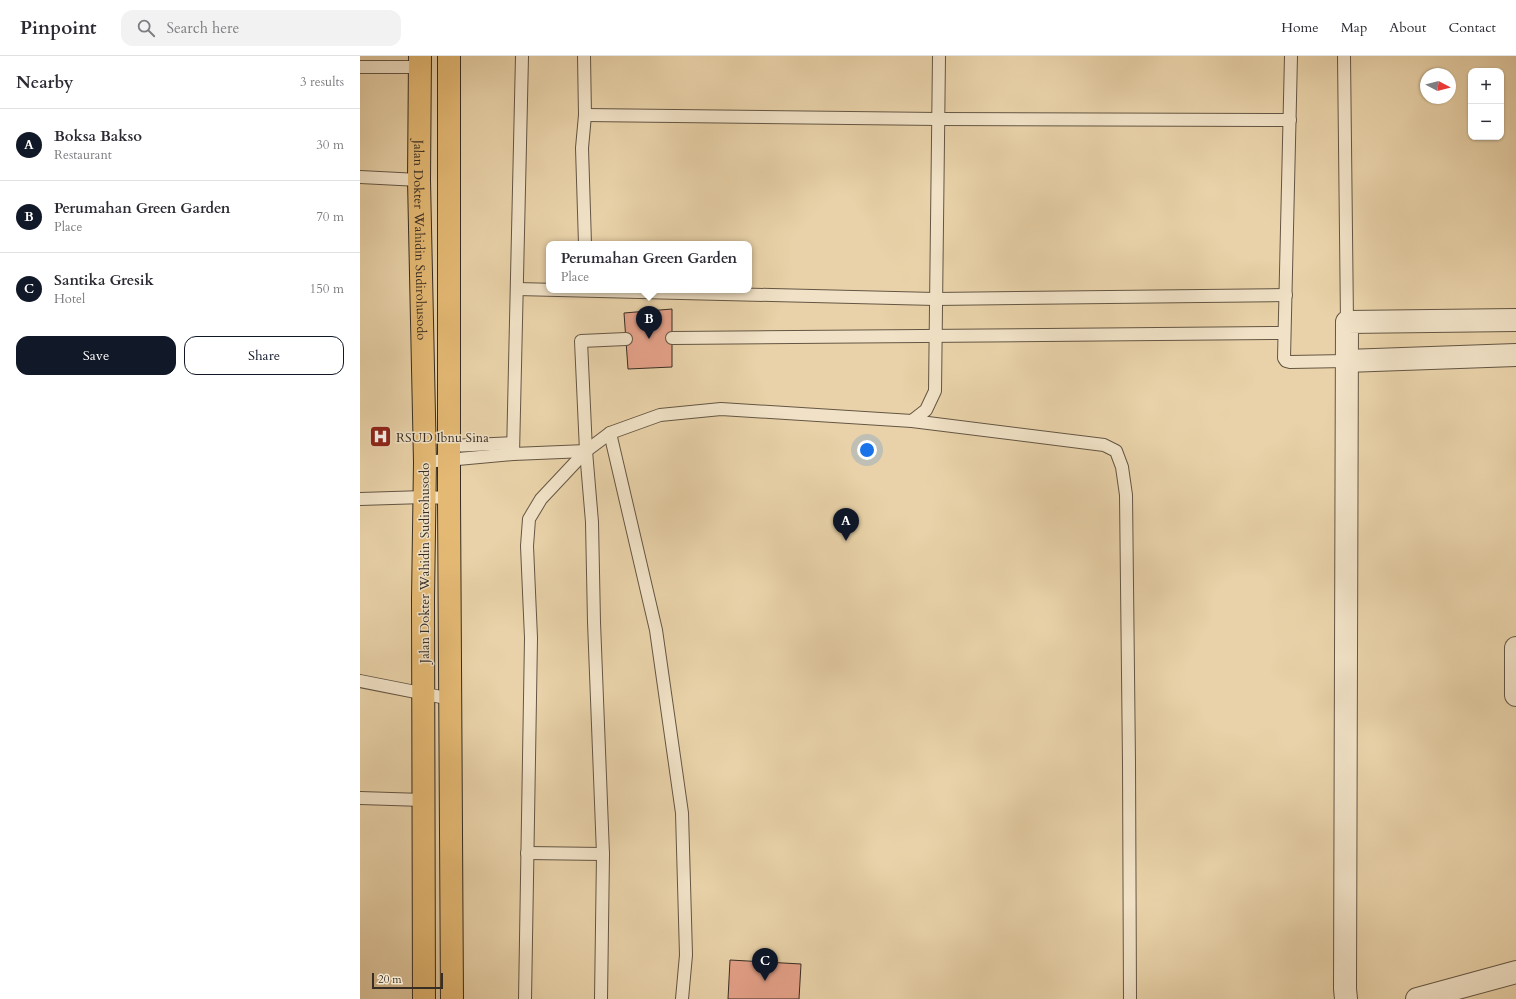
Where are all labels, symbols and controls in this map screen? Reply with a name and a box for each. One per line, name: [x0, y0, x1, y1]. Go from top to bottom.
search box: [121, 10, 401, 46]
text: Pinpoint: [20, 15, 97, 41]
icon: search: [135, 17, 157, 39]
text: Search here: [167, 18, 239, 38]
text: Home: [1281, 18, 1319, 37]
text: Map: [1341, 18, 1367, 37]
text: About: [1389, 18, 1426, 37]
text: Contact: [1448, 18, 1496, 37]
north arrow: [1420, 68, 1456, 104]
map controls: [1468, 68, 1504, 140]
button: +: [1468, 68, 1504, 104]
text: Nearby: [16, 71, 73, 94]
text: 3 results: [300, 73, 344, 91]
button: −: [1468, 104, 1504, 140]
text: Boksa Bakso: [54, 126, 142, 146]
text: A: [24, 136, 34, 154]
text: 30 m: [316, 136, 344, 154]
street label: Jalan Dokter Wahidin Sudirohusodo: [409, 138, 430, 340]
text: Restaurant: [54, 146, 112, 164]
text: Perumahan Green Garden: [54, 198, 230, 218]
text: B: [24, 208, 34, 226]
text: 70 m: [316, 208, 344, 226]
text: Place: [54, 218, 82, 236]
popup: [546, 241, 752, 293]
text: Perumahan Green Garden: [561, 248, 737, 268]
text: Place: [561, 268, 589, 286]
text: Santika Gresik: [54, 270, 154, 290]
text: C: [24, 280, 34, 298]
text: 150 m: [310, 280, 344, 298]
text: Hotel: [54, 290, 85, 308]
pin: B: [636, 306, 662, 339]
button: Save: [16, 336, 176, 375]
button: Share: [184, 336, 344, 375]
hospital icon: RSUD Ibnu Sina: [368, 424, 394, 450]
place label: RSUD Ibnu Sina: [396, 429, 489, 447]
your location: [857, 440, 877, 460]
street label: Jalan Dokter Wahidin Sudirohusodo: [416, 463, 434, 665]
pin: A: [833, 508, 859, 541]
pin: C: [752, 948, 778, 981]
scale bar: [372, 971, 443, 990]
text: 20 m: [378, 972, 402, 987]

